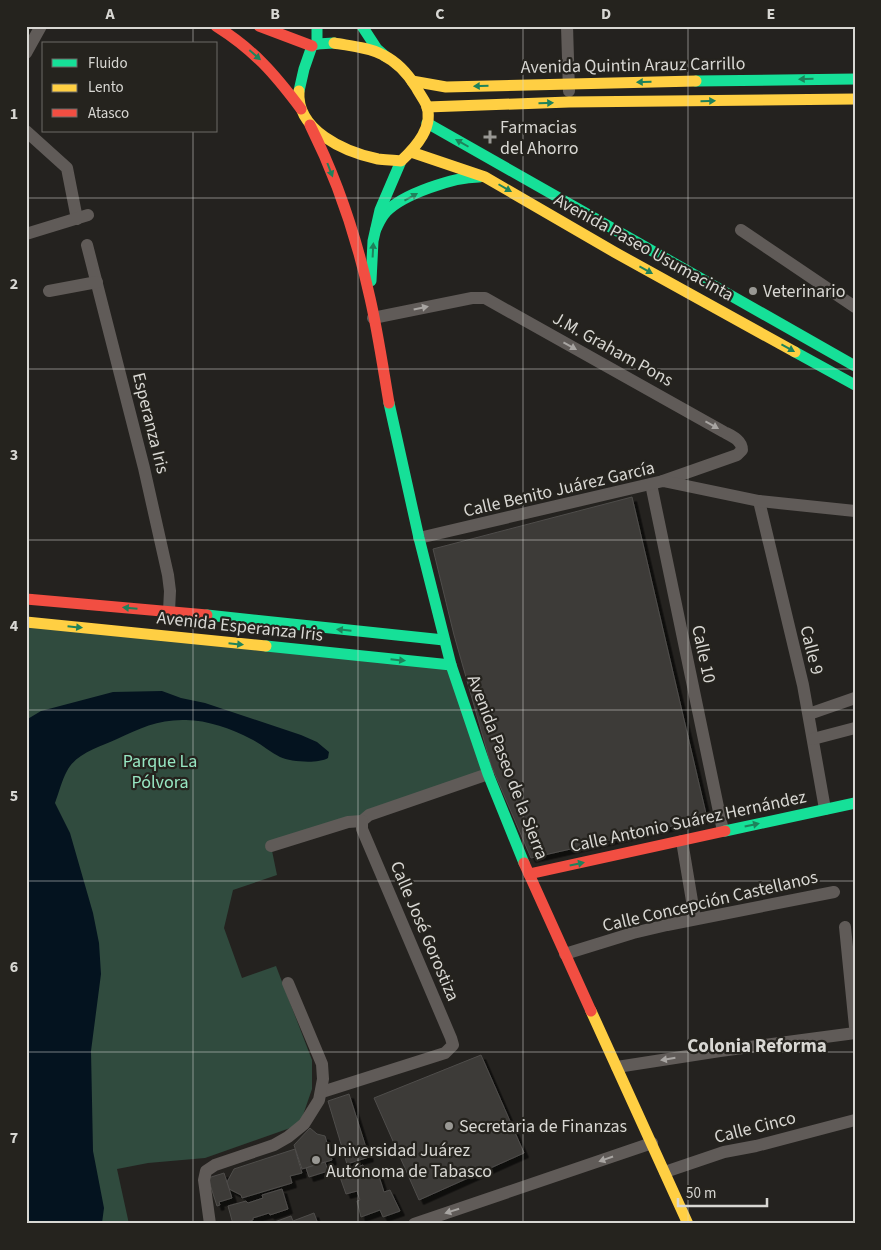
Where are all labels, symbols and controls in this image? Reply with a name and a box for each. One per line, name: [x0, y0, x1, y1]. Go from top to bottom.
text: A: [104, 3, 115, 25]
text: B: [270, 3, 280, 25]
text: C: [435, 3, 445, 25]
text: D: [601, 3, 611, 25]
text: E: [767, 3, 775, 25]
legend: [42, 42, 218, 132]
one-way arrow: [249, 49, 262, 60]
street label: Avenida Quintin Arauz Carrillo: [520, 51, 746, 80]
text: Fluido: [88, 53, 128, 74]
one-way arrow: [798, 76, 814, 84]
text: Lento: [88, 77, 124, 98]
one-way arrow: [635, 78, 651, 86]
one-way arrow: [473, 82, 489, 90]
one-way arrow: [701, 96, 717, 104]
one-way arrow: [538, 99, 554, 107]
text: 1: [10, 103, 18, 125]
text: Atasco: [88, 103, 129, 124]
place label: Farmacias del Ahorro: [500, 115, 579, 161]
marker: Farmacias del Ahorro: [484, 131, 496, 143]
one-way arrow: [456, 139, 469, 148]
one-way arrow: [326, 163, 334, 178]
one-way arrow: [499, 184, 512, 193]
street label: Avenida Paseo Usumacinta: [549, 187, 738, 307]
one-way arrow: [405, 193, 418, 202]
one-way arrow: [369, 242, 377, 258]
one-way arrow: [639, 265, 653, 274]
text: 2: [10, 273, 18, 295]
place label: Veterinario: [763, 279, 846, 304]
marker: Veterinario: [747, 285, 759, 297]
one-way arrow: [413, 304, 429, 312]
street label: J.M. Graham Pons: [548, 306, 677, 393]
one-way arrow: [563, 341, 576, 350]
one-way arrow: [782, 344, 795, 353]
street label: Esperanza Iris: [126, 370, 175, 476]
one-way arrow: [705, 420, 718, 429]
text: 3: [10, 444, 18, 466]
street label: Calle Benito Juárez García: [461, 455, 657, 524]
one-way arrow: [122, 604, 138, 612]
street label: Avenida Esperanza Iris: [155, 605, 324, 648]
text: 4: [10, 615, 19, 637]
one-way arrow: [67, 623, 83, 631]
street label: Calle 10: [685, 623, 722, 686]
street label: Calle 9: [793, 623, 830, 677]
one-way arrow: [335, 626, 351, 634]
one-way arrow: [229, 640, 245, 648]
one-way arrow: [390, 656, 406, 664]
street label: Avenida Paseo de la Sierra: [461, 671, 554, 863]
park label: Parque La Pólvora: [123, 749, 197, 795]
street label: Calle Antonio Suárez Hernández: [568, 784, 809, 859]
text: 5: [10, 785, 18, 807]
one-way arrow: [745, 821, 760, 829]
street label: Calle José Gorostiza: [384, 857, 465, 1005]
one-way arrow: [569, 860, 584, 868]
street label: Calle Concepción Castellanos: [600, 865, 820, 938]
text: 6: [10, 956, 18, 978]
district label: Colonia Reforma: [687, 1033, 827, 1060]
one-way arrow: [659, 1055, 675, 1063]
street label: Calle Cinco: [712, 1105, 799, 1150]
place label: Secretaria de Finanzas: [459, 1114, 627, 1139]
marker: Secretaria de Finanzas: [443, 1120, 455, 1132]
text: 7: [10, 1127, 18, 1149]
place label: Universidad Juárez Autónoma de Tabasco: [326, 1138, 492, 1184]
marker: Universidad Juárez Autónoma de Tabasco: [310, 1154, 322, 1166]
one-way arrow: [598, 1155, 613, 1163]
scale bar: [678, 1175, 767, 1207]
text: 50 m: [686, 1183, 716, 1204]
one-way arrow: [445, 1208, 460, 1215]

